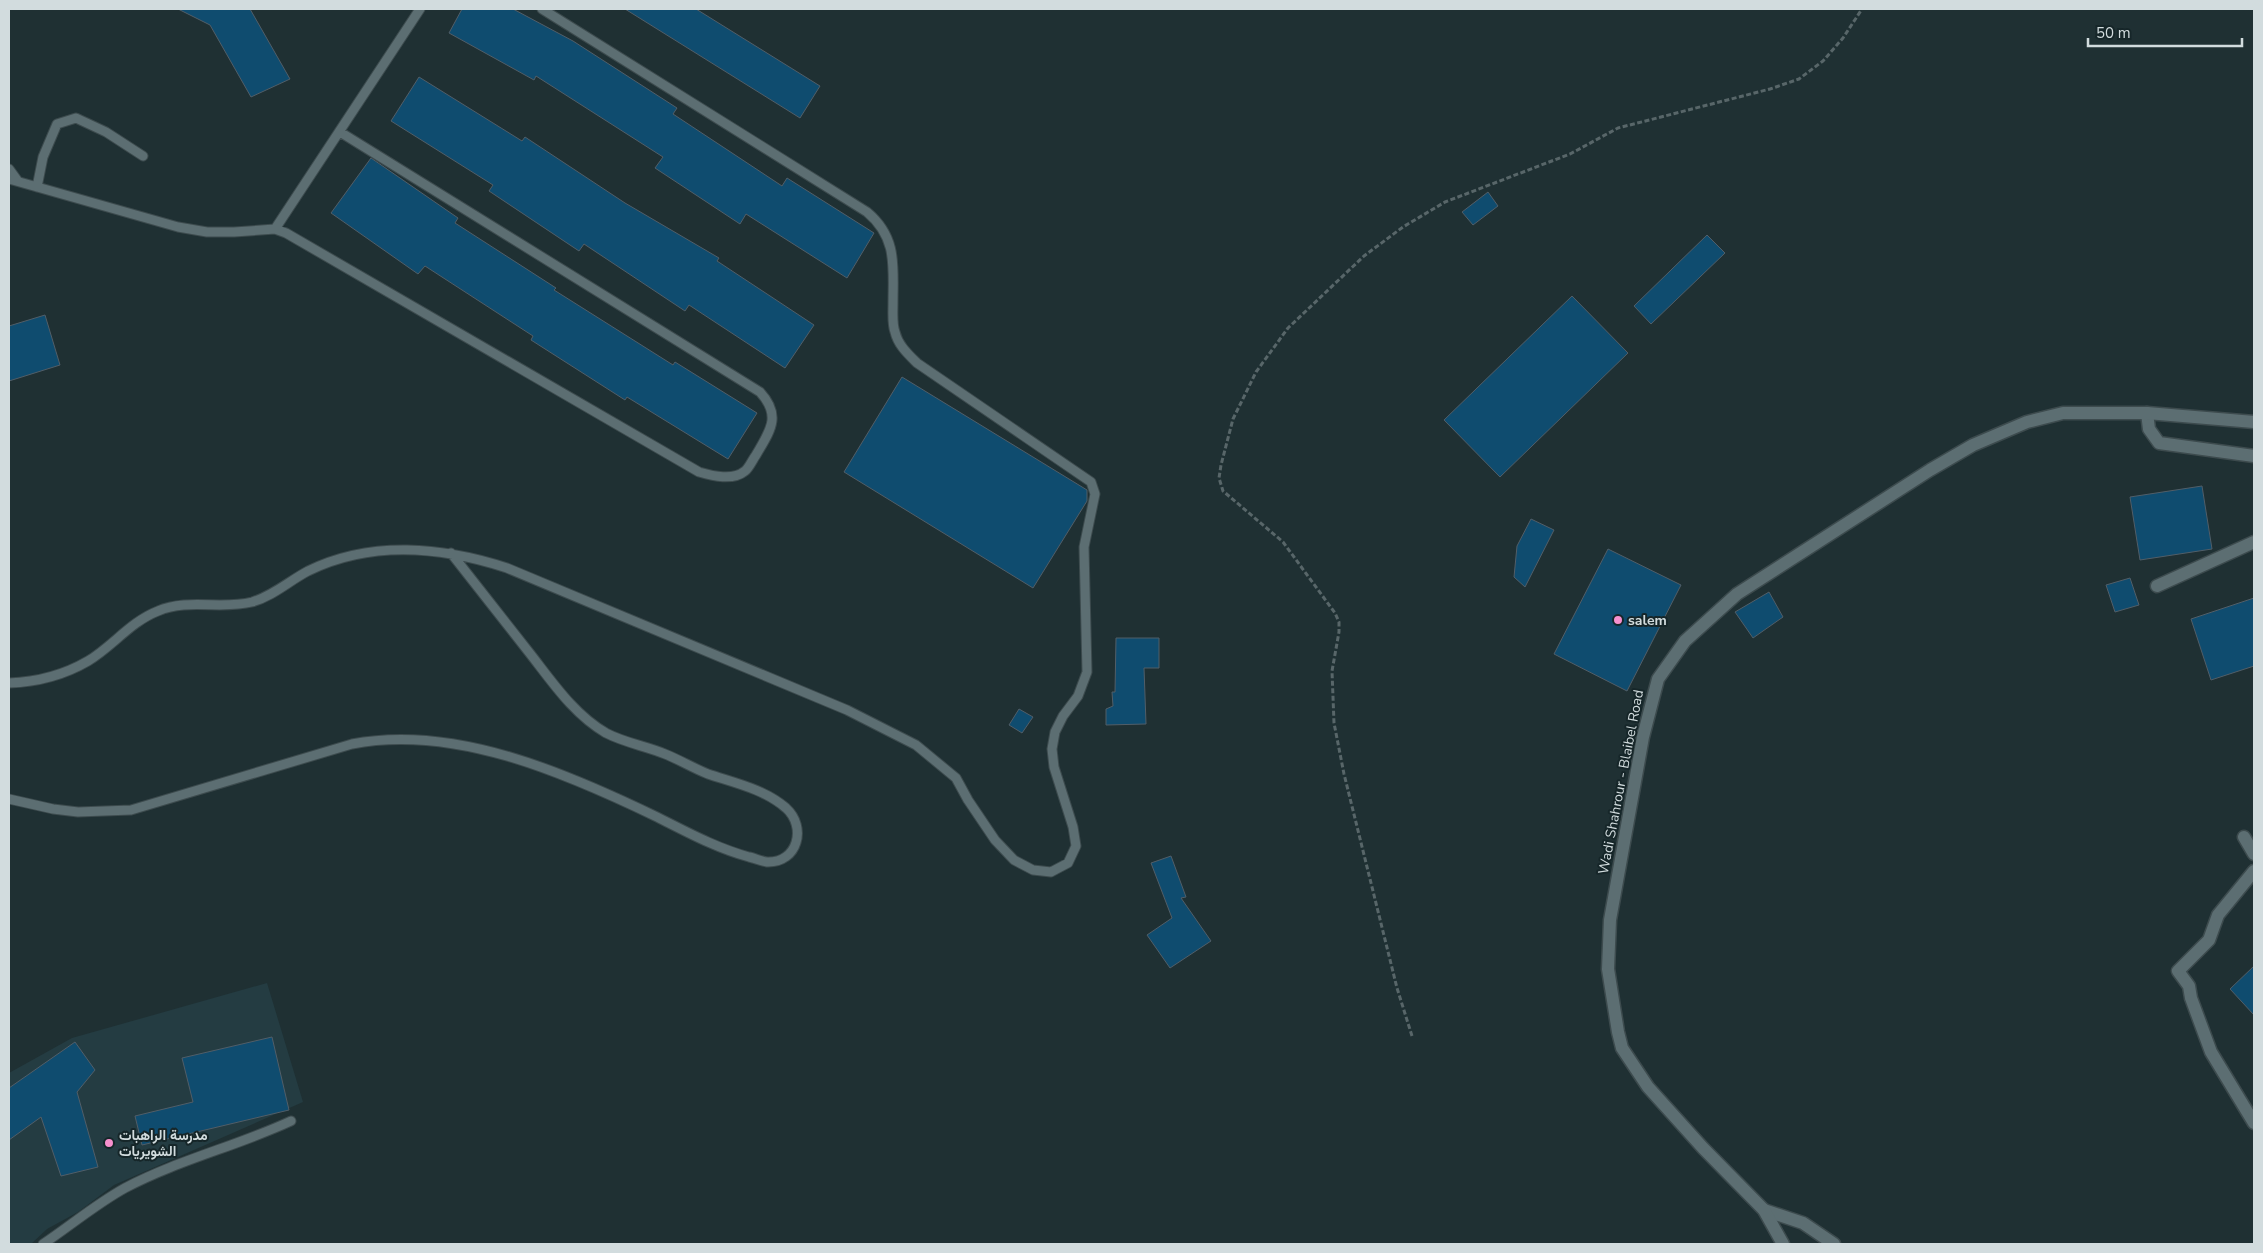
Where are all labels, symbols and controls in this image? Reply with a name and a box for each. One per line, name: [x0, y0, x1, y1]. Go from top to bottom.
scale bar: [2088, 15, 2242, 47]
text: 50 m: [2096, 23, 2131, 43]
place label: salem: [1628, 611, 1667, 630]
marker: salem: [1612, 614, 1624, 626]
street label: Wadi Shahrour - Blaibel Road: [1594, 688, 1648, 876]
place label: مدرسة الراهبات الشويريات: [119, 1126, 208, 1161]
marker: مدرسة الراهبات الشويريات: [103, 1137, 115, 1149]

